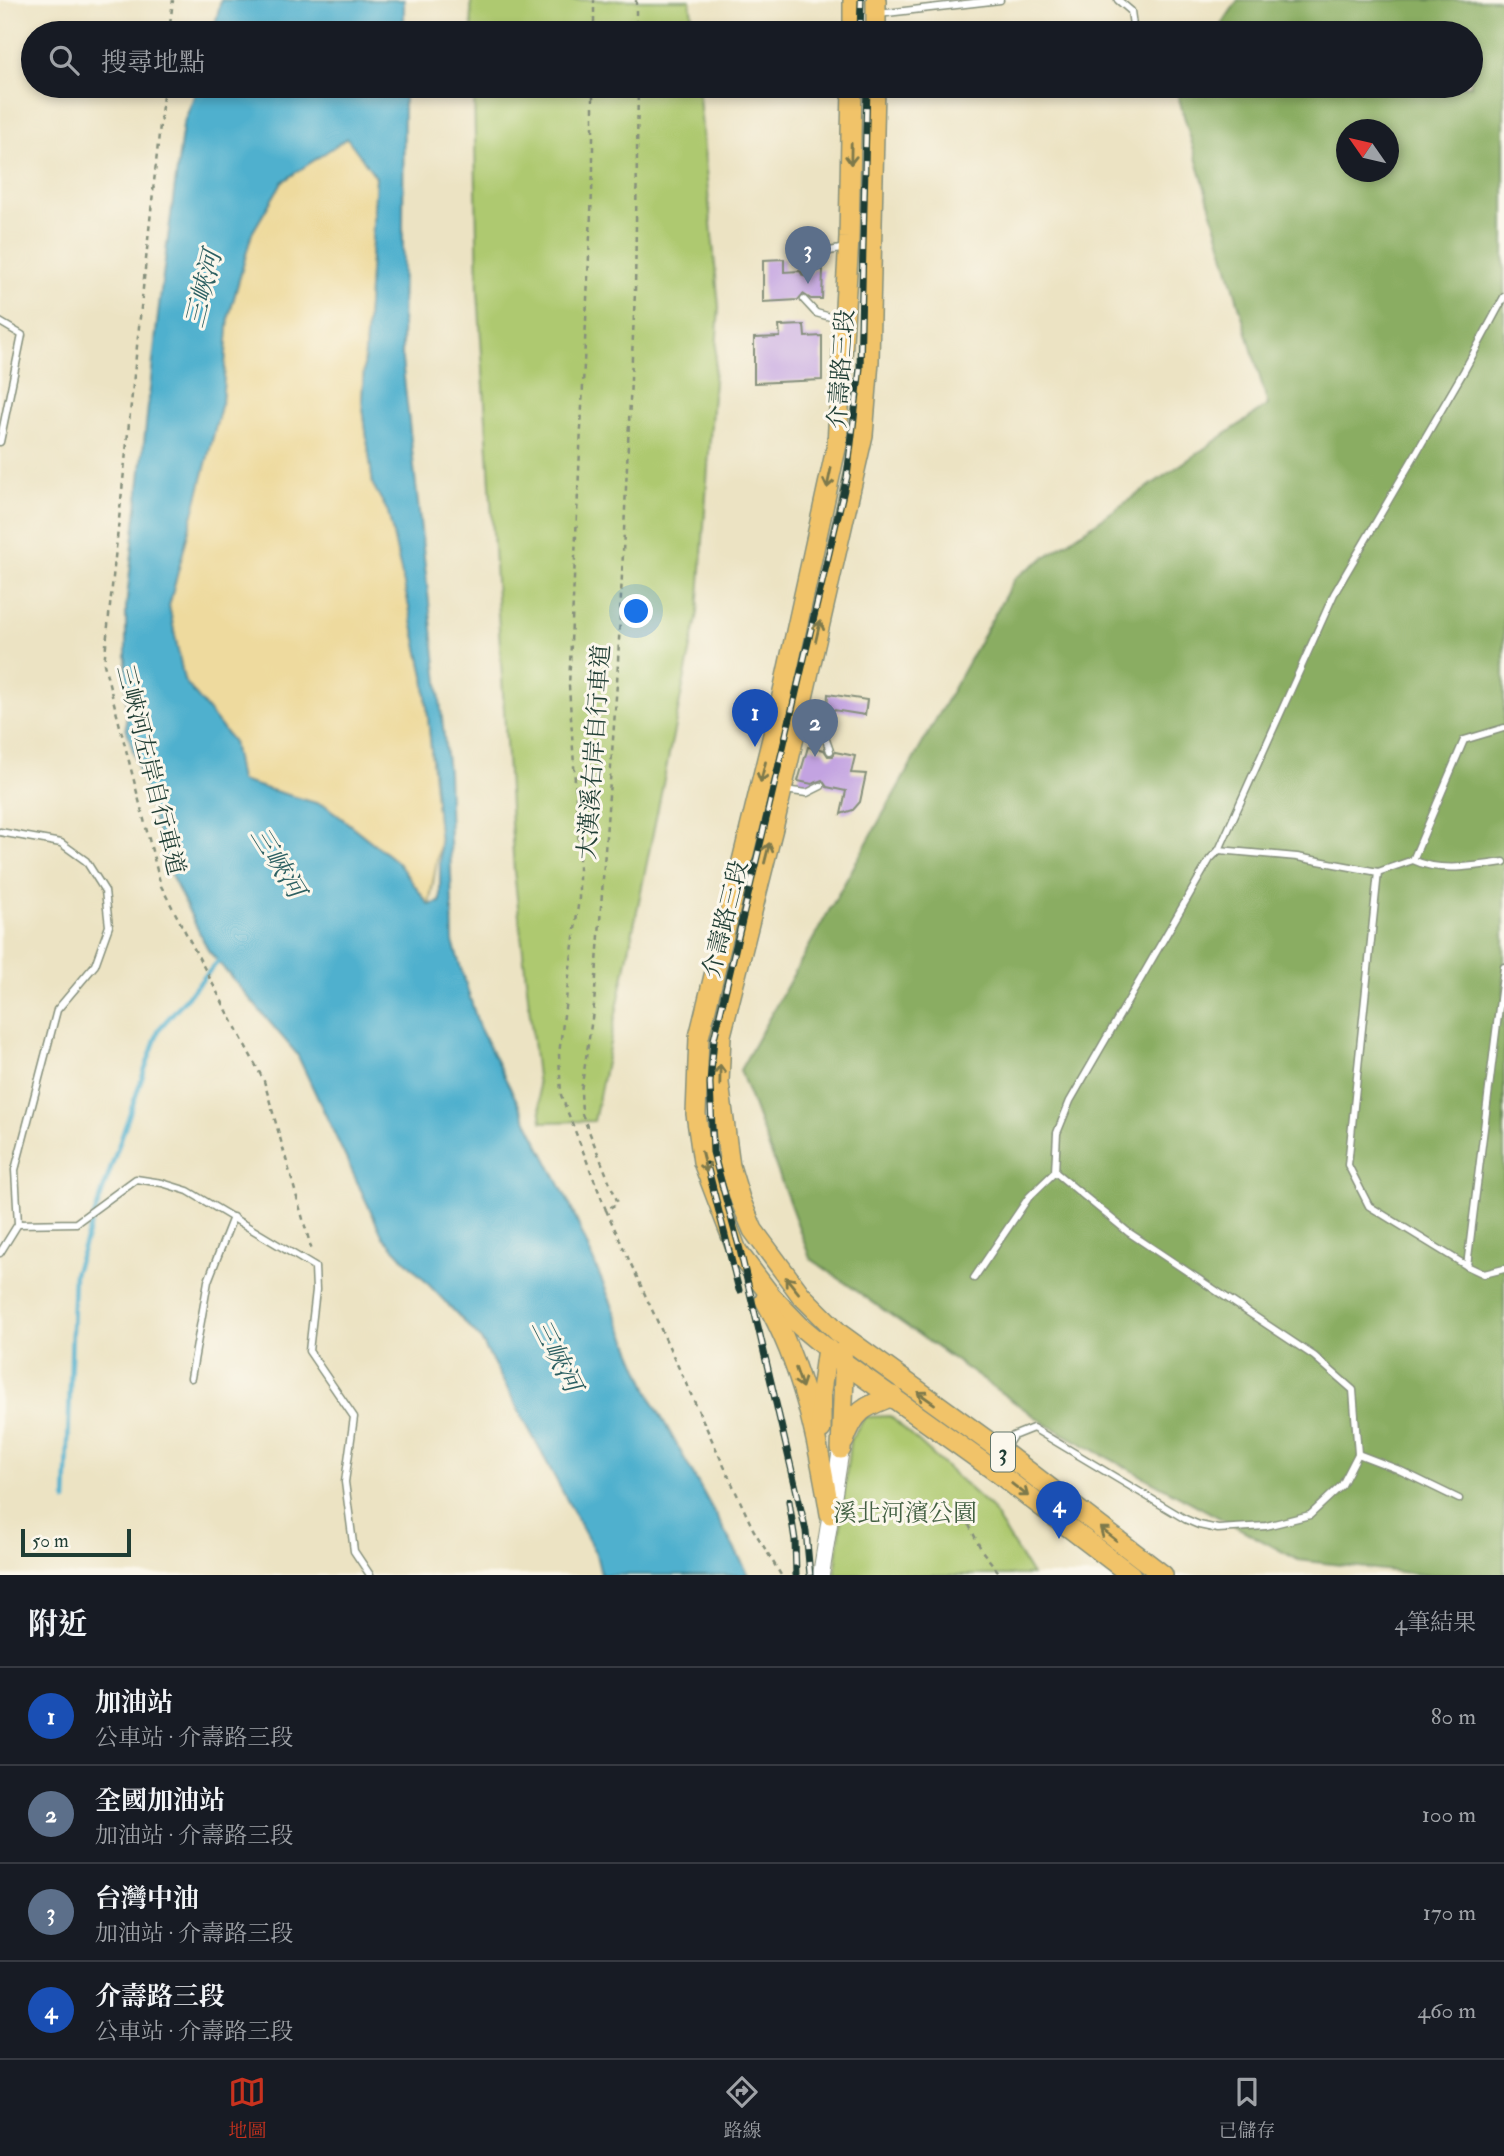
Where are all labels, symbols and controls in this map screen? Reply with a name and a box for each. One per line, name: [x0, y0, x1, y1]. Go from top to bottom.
search box: [21, 21, 1483, 98]
icon: search: [45, 41, 83, 79]
text: 搜尋地點: [101, 47, 205, 79]
north arrow: [1336, 119, 1399, 182]
one-way arrow: [844, 142, 857, 165]
pin: 3: [785, 226, 831, 284]
water label: 三峽河: [179, 244, 230, 331]
street label: 介壽路三段: [822, 308, 861, 430]
one-way arrow: [822, 466, 836, 489]
your location: [619, 594, 653, 628]
one-way arrow: [812, 620, 826, 643]
street label: 大漢溪右岸自行車道: [572, 643, 617, 861]
street label: 三峽河左岸自行車道: [109, 662, 192, 879]
pin: 1: [732, 689, 778, 747]
pin: 2: [792, 699, 838, 757]
one-way arrow: [756, 760, 770, 783]
water label: 三峽河: [243, 821, 314, 907]
one-way arrow: [761, 842, 774, 865]
street label: 介壽路三段: [696, 857, 755, 981]
one-way arrow: [713, 1064, 726, 1087]
one-way arrow: [698, 1151, 711, 1173]
one-way arrow: [785, 1276, 800, 1294]
water label: 三峽河: [524, 1313, 590, 1401]
one-way arrow: [794, 1367, 806, 1389]
one-way arrow: [917, 1391, 936, 1405]
road number: 3: [991, 1432, 1015, 1471]
pin: 4: [1036, 1481, 1082, 1539]
one-way arrow: [1011, 1482, 1029, 1497]
park label: 溪北河濱公園: [833, 1498, 977, 1529]
scale bar: [21, 1526, 131, 1558]
one-way arrow: [1100, 1527, 1118, 1542]
text: 50 m: [32, 1529, 69, 1553]
text: 附近: [28, 1606, 88, 1643]
text: 4筆結果: [1395, 1608, 1476, 1637]
text: 加油站: [95, 1687, 173, 1719]
text: 1: [47, 1702, 55, 1731]
text: 80 m: [1431, 1702, 1476, 1731]
text: 公車站 · 介壽路三段: [95, 1723, 293, 1752]
text: 全國加油站: [95, 1785, 225, 1817]
text: 2: [45, 1800, 57, 1829]
text: 100 m: [1422, 1800, 1476, 1829]
text: 加油站 · 介壽路三段: [95, 1821, 293, 1850]
text: 台灣中油: [95, 1883, 199, 1915]
text: 3: [47, 1898, 55, 1927]
text: 170 m: [1423, 1898, 1476, 1927]
text: 加油站 · 介壽路三段: [95, 1919, 293, 1948]
text: 介壽路三段: [95, 1981, 225, 2013]
text: 4: [45, 1996, 57, 2025]
text: 460 m: [1418, 1996, 1476, 2025]
text: 公車站 · 介壽路三段: [95, 2017, 293, 2046]
tab: 地圖: [228, 2073, 267, 2143]
tab: 路線: [723, 2073, 762, 2143]
tab: 已儲存: [1218, 2073, 1276, 2143]

